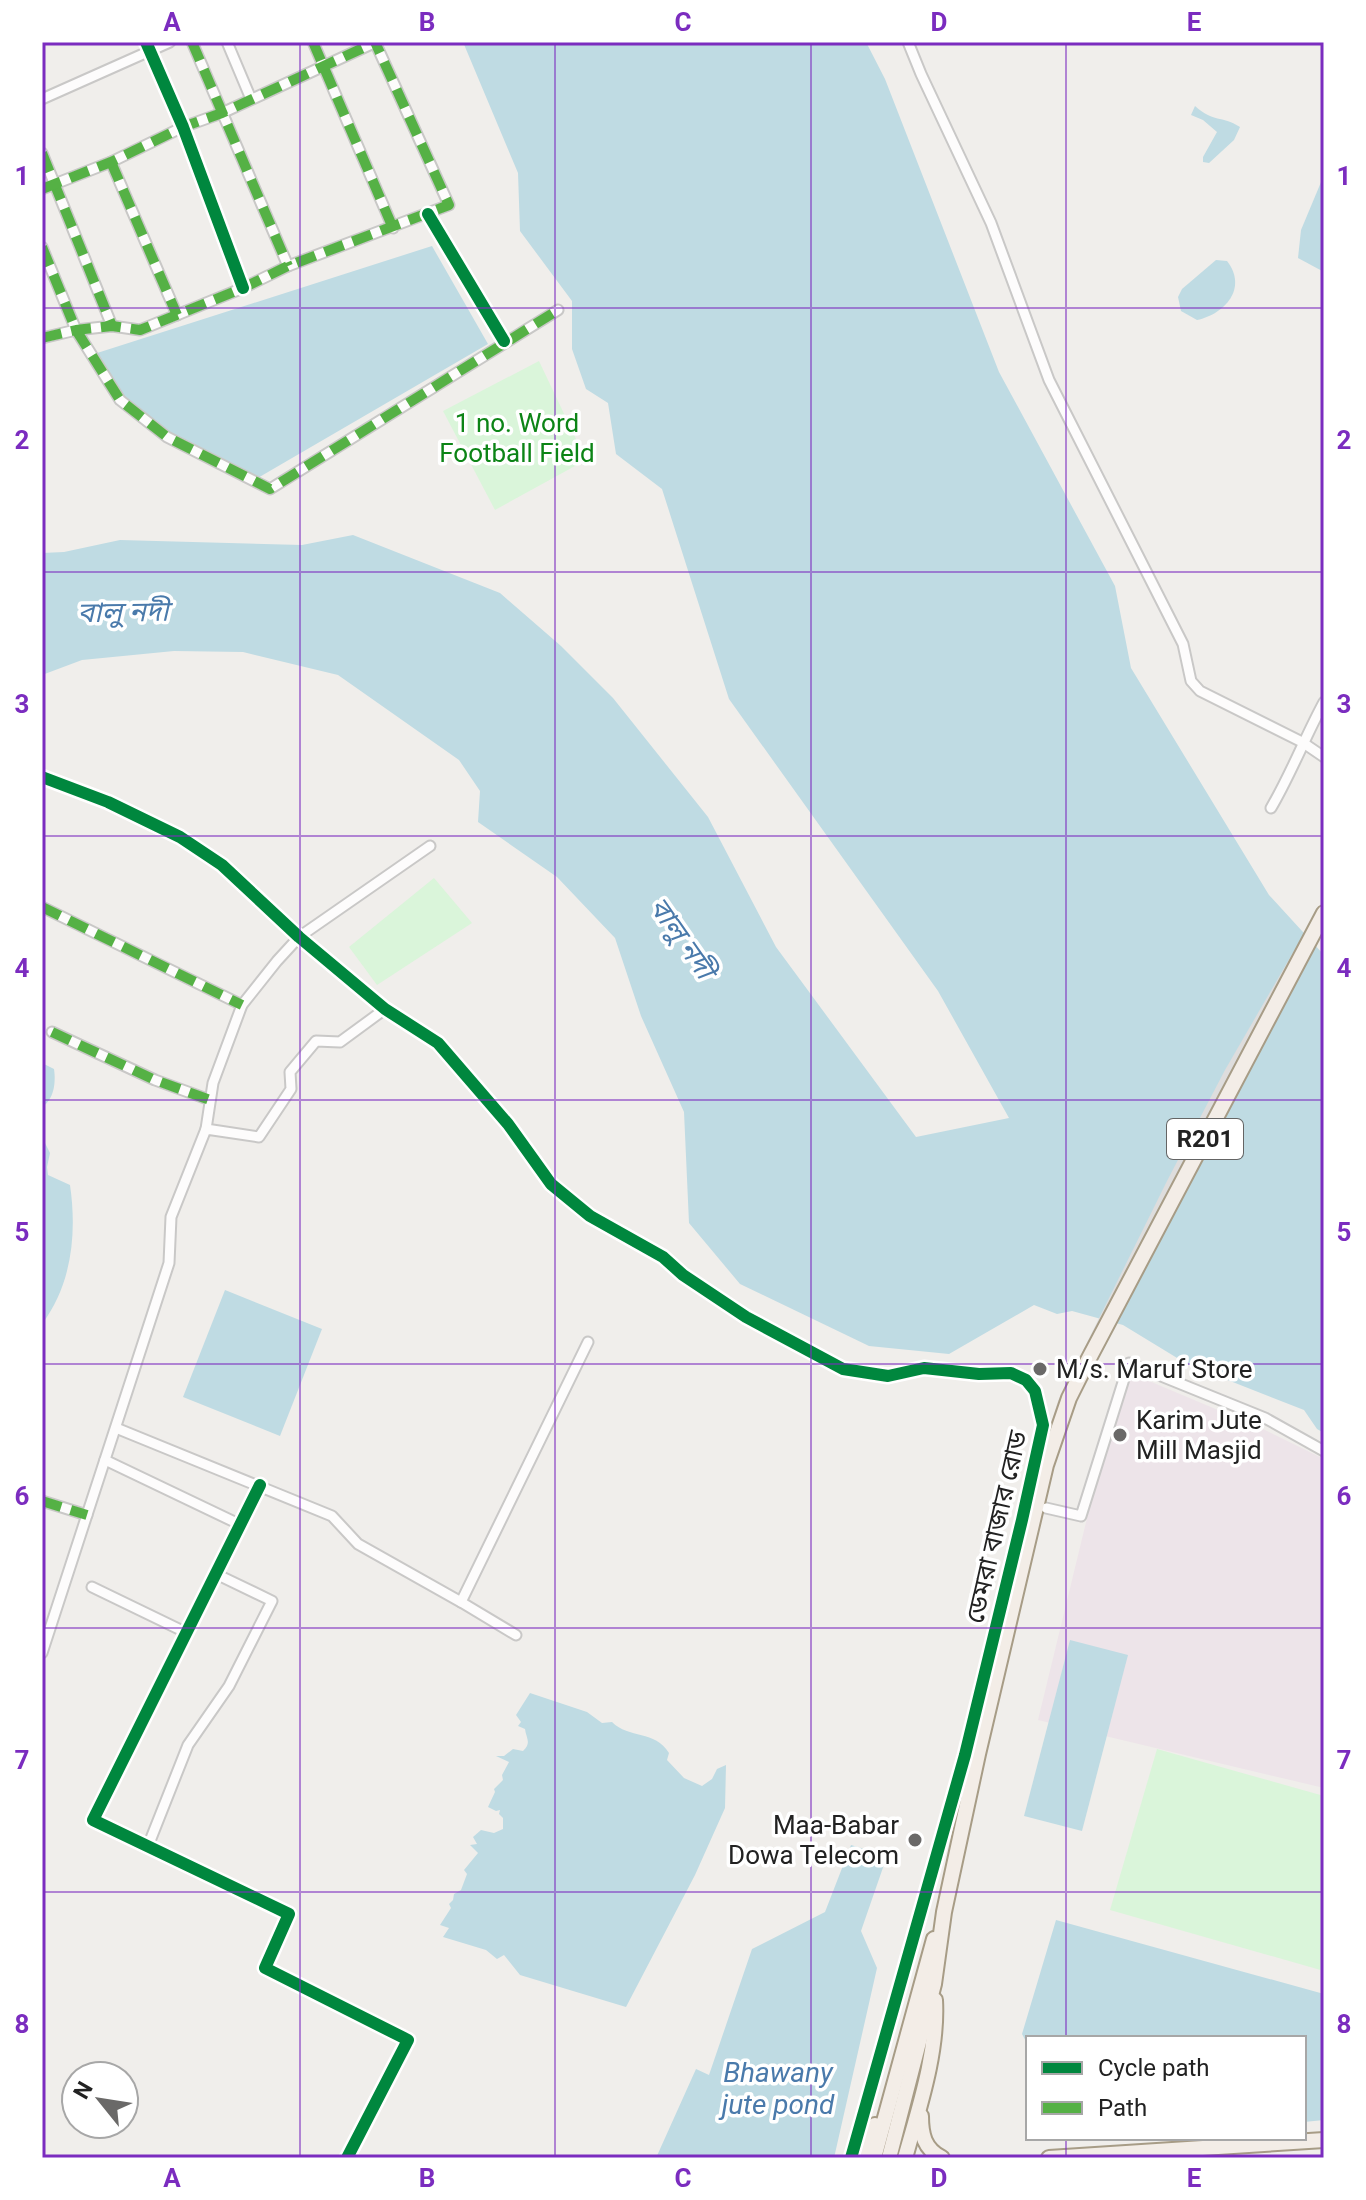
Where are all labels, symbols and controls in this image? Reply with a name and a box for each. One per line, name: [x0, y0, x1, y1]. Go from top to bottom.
text: A: [163, 7, 181, 37]
text: B: [419, 7, 435, 37]
text: C: [674, 7, 692, 37]
text: D: [931, 7, 947, 37]
text: E: [1187, 7, 1202, 37]
text: 1: [15, 161, 29, 191]
text: 1: [1337, 161, 1351, 191]
park label: 1 no. Word Football Field: [439, 408, 595, 468]
text: 2: [15, 425, 29, 455]
text: 2: [1337, 425, 1351, 455]
water label: বালু নদী: [77, 595, 174, 629]
text: 3: [15, 689, 29, 719]
text: 3: [1337, 689, 1351, 719]
water label: বালু নদী: [642, 891, 725, 989]
text: 4: [15, 953, 30, 983]
text: 4: [1337, 953, 1352, 983]
road number: R201: [1167, 1119, 1243, 1159]
text: 5: [15, 1217, 29, 1247]
text: 5: [1337, 1217, 1351, 1247]
place label: M/s. Maruf Store: [1056, 1354, 1253, 1384]
marker: M/s. Maruf Store: [1031, 1360, 1049, 1378]
place label: Karim Jute Mill Masjid: [1136, 1405, 1262, 1465]
marker: Karim Jute Mill Masjid: [1111, 1426, 1129, 1444]
street label: ডেমরা বাজার রোড: [959, 1427, 1033, 1626]
text: 6: [15, 1481, 30, 1511]
text: 6: [1337, 1481, 1352, 1511]
text: 7: [15, 1745, 29, 1775]
text: 7: [1337, 1745, 1351, 1775]
place label: Maa-Babar Dowa Telecom: [728, 1810, 899, 1870]
marker: Maa-Babar Dowa Telecom: [906, 1831, 924, 1849]
text: 8: [15, 2009, 29, 2039]
text: 8: [1337, 2009, 1351, 2039]
legend: [1026, 2036, 1306, 2140]
text: Cycle path: [1098, 2054, 1210, 2082]
water label: Bhawany jute pond: [718, 2056, 835, 2121]
north arrow: [60, 2060, 140, 2140]
text: N: [68, 2077, 98, 2103]
text: Path: [1098, 2094, 1147, 2122]
text: A: [163, 2163, 181, 2193]
text: B: [419, 2163, 435, 2193]
text: C: [674, 2163, 692, 2193]
text: D: [931, 2163, 947, 2193]
text: E: [1187, 2163, 1202, 2193]

